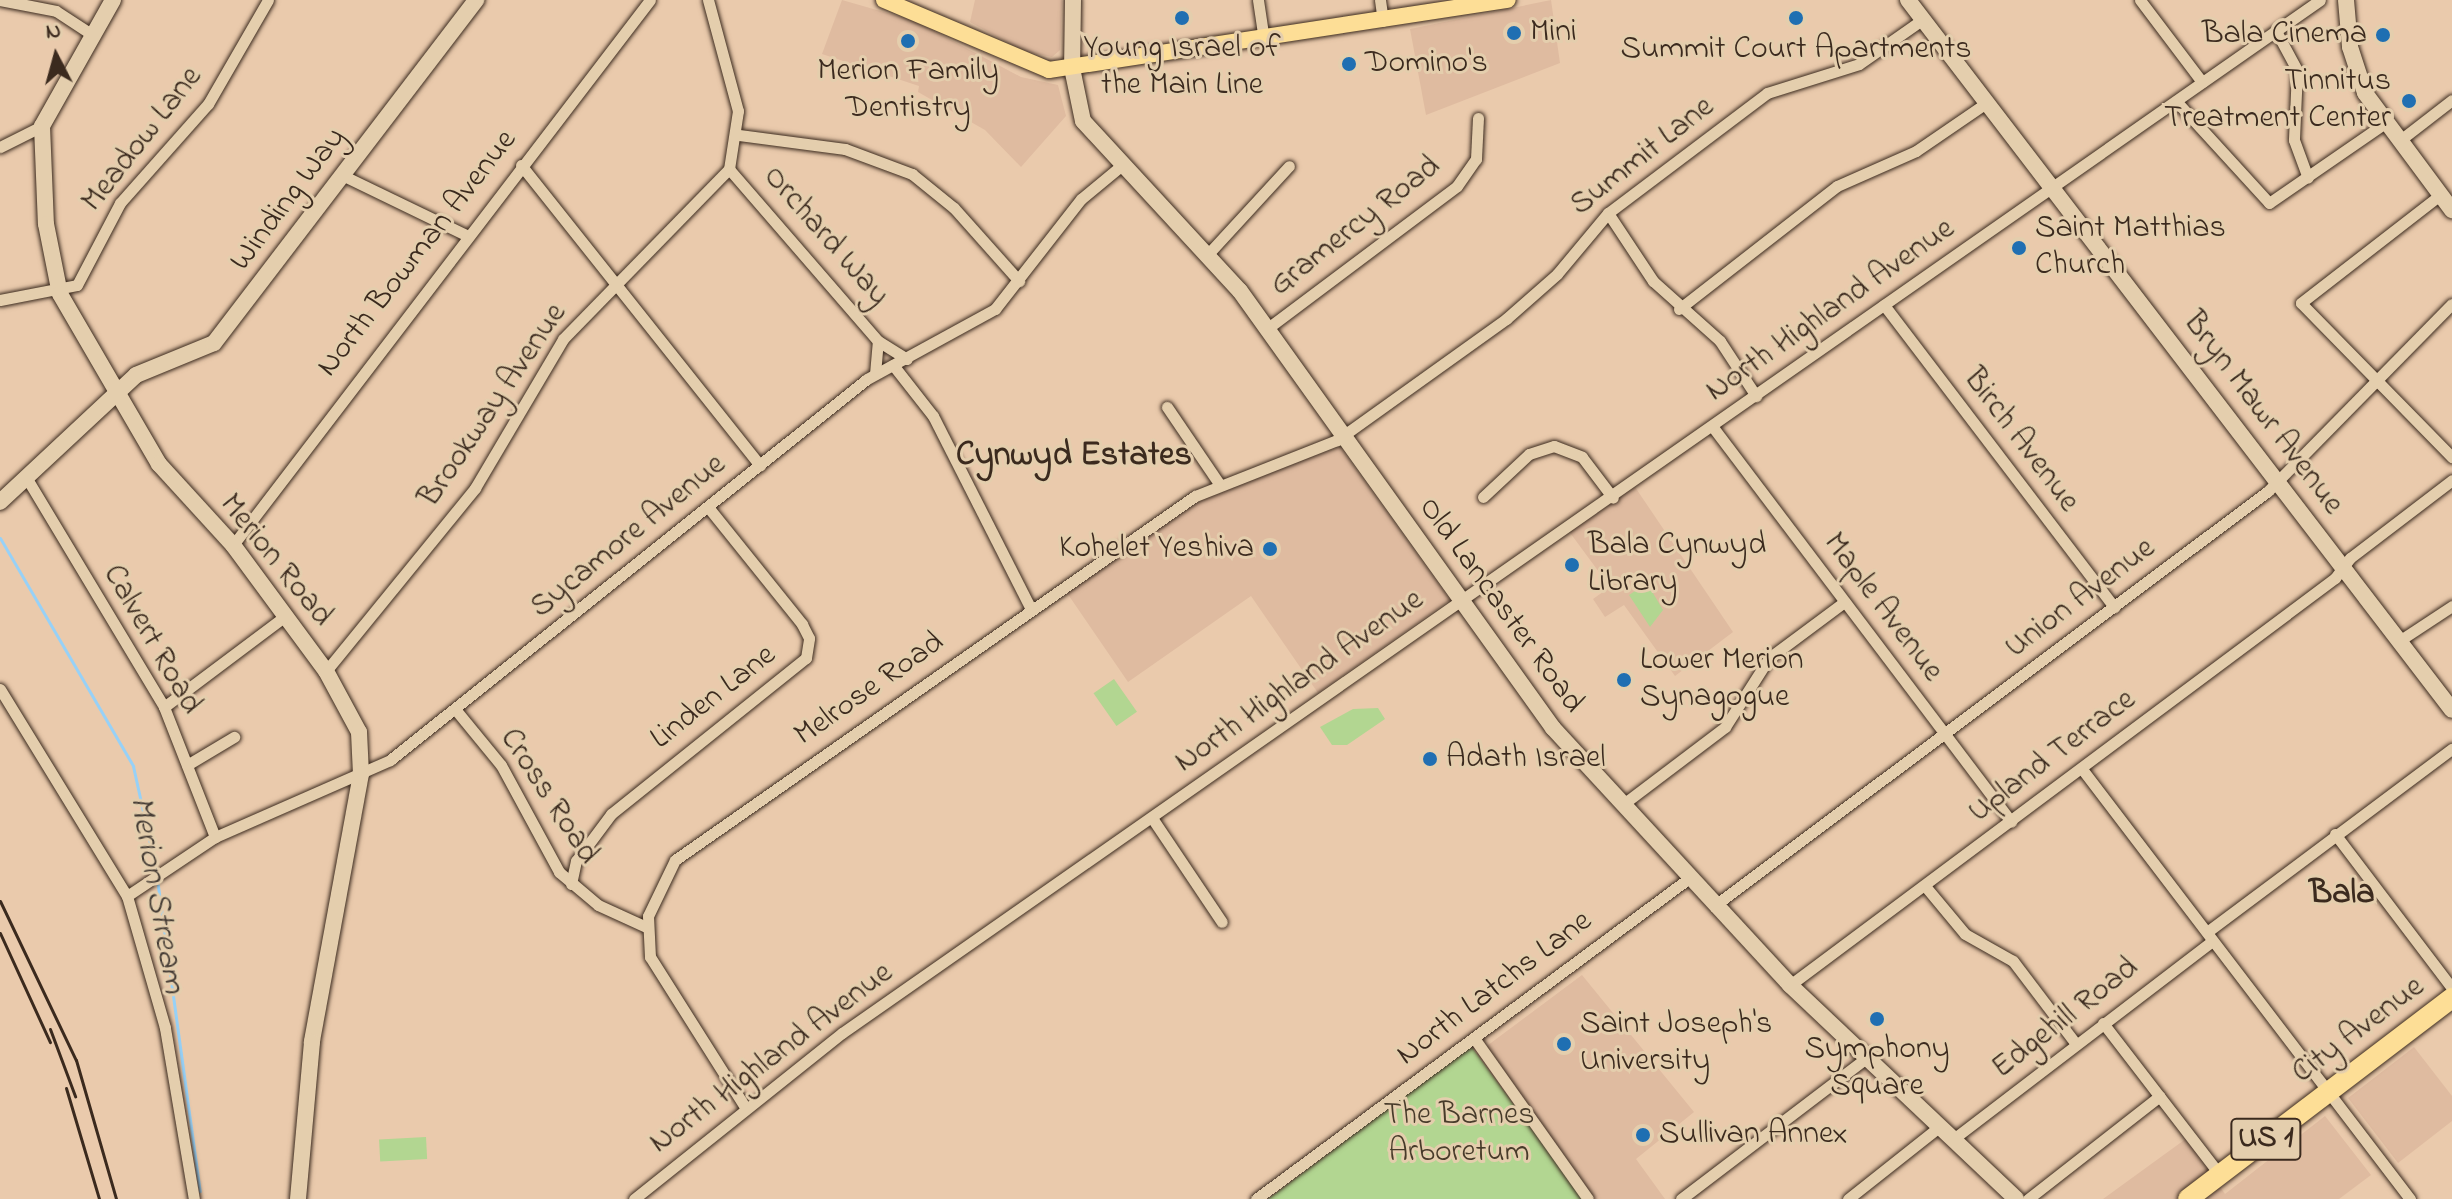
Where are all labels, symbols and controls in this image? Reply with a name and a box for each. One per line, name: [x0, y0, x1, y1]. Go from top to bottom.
marker: Young Israel of the Main Line: [1173, 9, 1191, 27]
marker: Summit Court Apartments: [1787, 9, 1805, 27]
place label: Mini: [1530, 14, 1577, 52]
text: N: [44, 15, 63, 49]
north arrow: [16, 16, 96, 96]
place label: Bala Cinema: [2202, 16, 2367, 54]
marker: Mini: [1505, 24, 1523, 42]
marker: Bala Cinema: [2374, 26, 2392, 44]
place label: Young Israel of the Main Line: [1084, 31, 1280, 106]
place label: Summit Court Apartments: [1620, 31, 1972, 69]
marker: Merion Family Dentistry: [899, 32, 917, 50]
place label: Domino's: [1365, 45, 1488, 83]
place label: Merion Family Dentistry: [817, 54, 999, 129]
marker: Domino's: [1340, 55, 1358, 73]
street label: Meadow Lane: [74, 60, 212, 220]
place label: Tinnitus Treatment Center: [2164, 64, 2391, 139]
street label: Summit Lane: [1563, 89, 1723, 225]
marker: Tinnitus Treatment Center: [2398, 90, 2420, 112]
street label: Winding Way: [223, 121, 355, 279]
street label: North Bowman Avenue: [310, 123, 526, 385]
street label: Gramercy Road: [1263, 148, 1449, 306]
street label: Orchard Way: [754, 159, 896, 315]
street label: North Highland Avenue: [1699, 211, 1963, 411]
place label: Saint Matthias Church: [2035, 211, 2226, 286]
marker: Saint Matthias Church: [2010, 239, 2028, 257]
street label: Brookway Avenue: [412, 297, 576, 515]
street label: Bryn Mawr Avenue: [2173, 305, 2351, 523]
street label: Birch Avenue: [1953, 361, 2087, 521]
district label: Cynwyd Estates: [956, 437, 1192, 477]
street label: Sycamore Avenue: [524, 447, 734, 627]
street label: Merion Road: [210, 487, 340, 635]
street label: Old Lancaster Road: [1409, 490, 1591, 722]
street label: Maple Avenue: [1814, 526, 1950, 690]
place label: Bala Cynwyd Library: [1588, 528, 1766, 603]
place label: Kohelet Yeshiva: [1059, 530, 1254, 568]
street label: Union Avenue: [1998, 530, 2164, 668]
marker: Kohelet Yeshiva: [1261, 540, 1279, 558]
marker: Bala Cynwyd Library: [1563, 556, 1581, 574]
street label: Calvert Road: [93, 558, 209, 722]
street label: North Highland Avenue: [1168, 582, 1432, 782]
street label: Melrose Road: [788, 624, 952, 756]
street label: Linden Lane: [644, 637, 784, 759]
place label: Lower Merion Synagogue: [1640, 643, 1804, 718]
marker: Lower Merion Synagogue: [1615, 671, 1633, 689]
street label: Upland Terrace: [1962, 682, 2144, 832]
street label: Cross Road: [490, 722, 606, 872]
place label: Adath Israel: [1446, 740, 1606, 778]
marker: Adath Israel: [1421, 750, 1439, 768]
water label: Merion Stream: [119, 793, 193, 997]
district label: Bala: [2309, 875, 2375, 915]
street label: North Latchs Lane: [1390, 903, 1600, 1075]
street label: Edgehill Road: [1985, 950, 2147, 1088]
street label: North Highland Avenue: [643, 955, 901, 1163]
street label: City Avenue: [2285, 969, 2433, 1093]
place label: Saint Joseph's University: [1580, 1007, 1772, 1082]
marker: Symphony Square: [1868, 1010, 1886, 1028]
place label: Symphony Square: [1804, 1032, 1950, 1107]
marker: Saint Joseph's University: [1555, 1035, 1573, 1053]
park label: The Barnes Arboretum: [1383, 1098, 1535, 1173]
road number: US 1: [2230, 1113, 2302, 1165]
place label: Sullivan Annex: [1659, 1116, 1848, 1154]
marker: Sullivan Annex: [1634, 1126, 1652, 1144]

